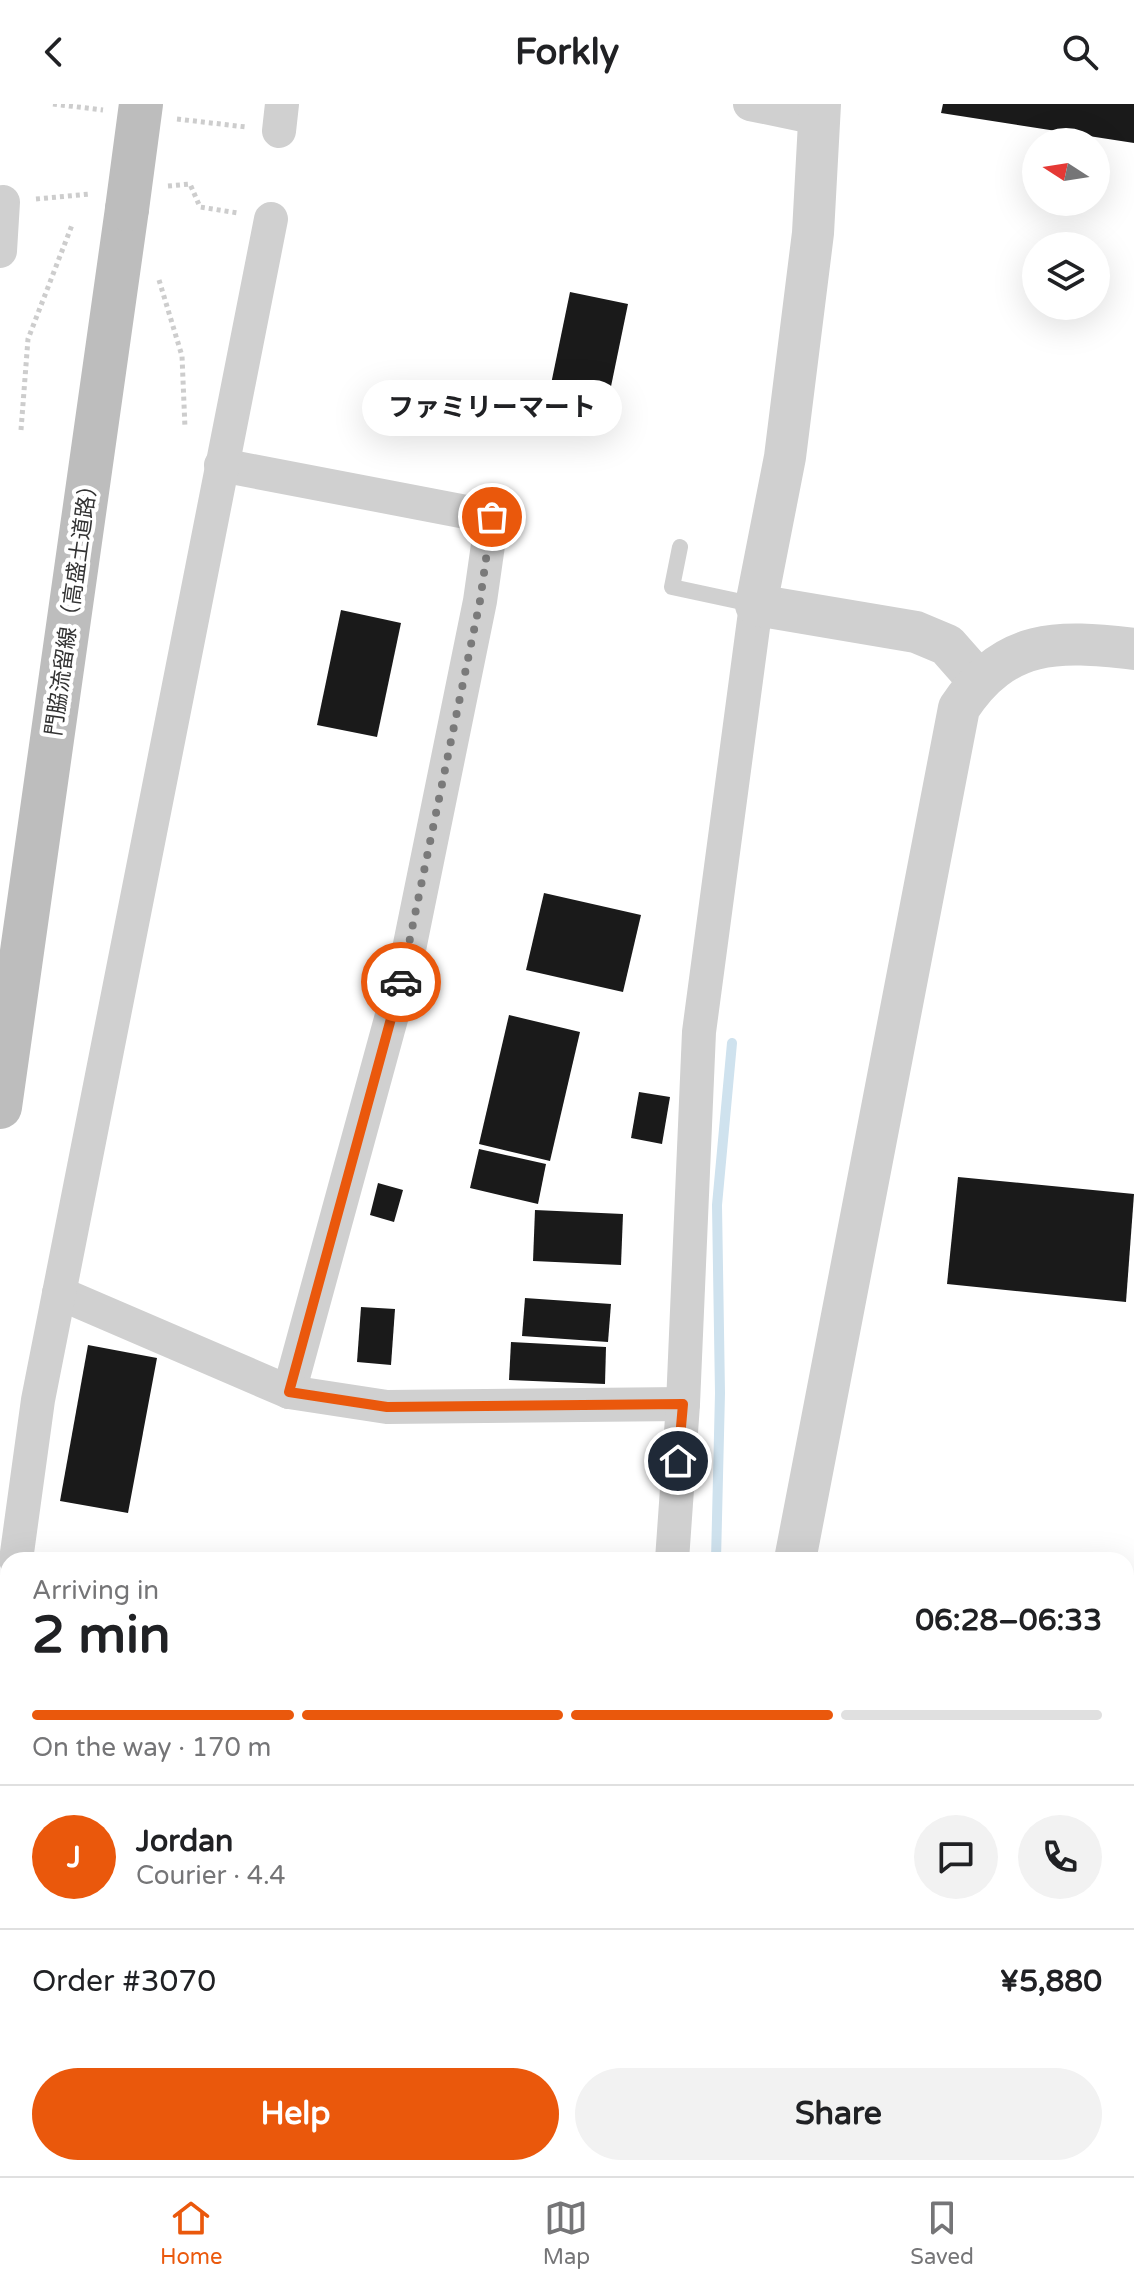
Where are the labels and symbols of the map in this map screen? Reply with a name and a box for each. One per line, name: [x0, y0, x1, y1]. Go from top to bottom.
north arrow: [1022, 128, 1110, 216]
callout: ファミリーマート: [362, 381, 622, 437]
street label: 門脇流留線（高盛土道路）: [41, 473, 103, 738]
pin: [458, 483, 526, 551]
courier: [361, 942, 441, 1022]
pin: [644, 1427, 712, 1495]

